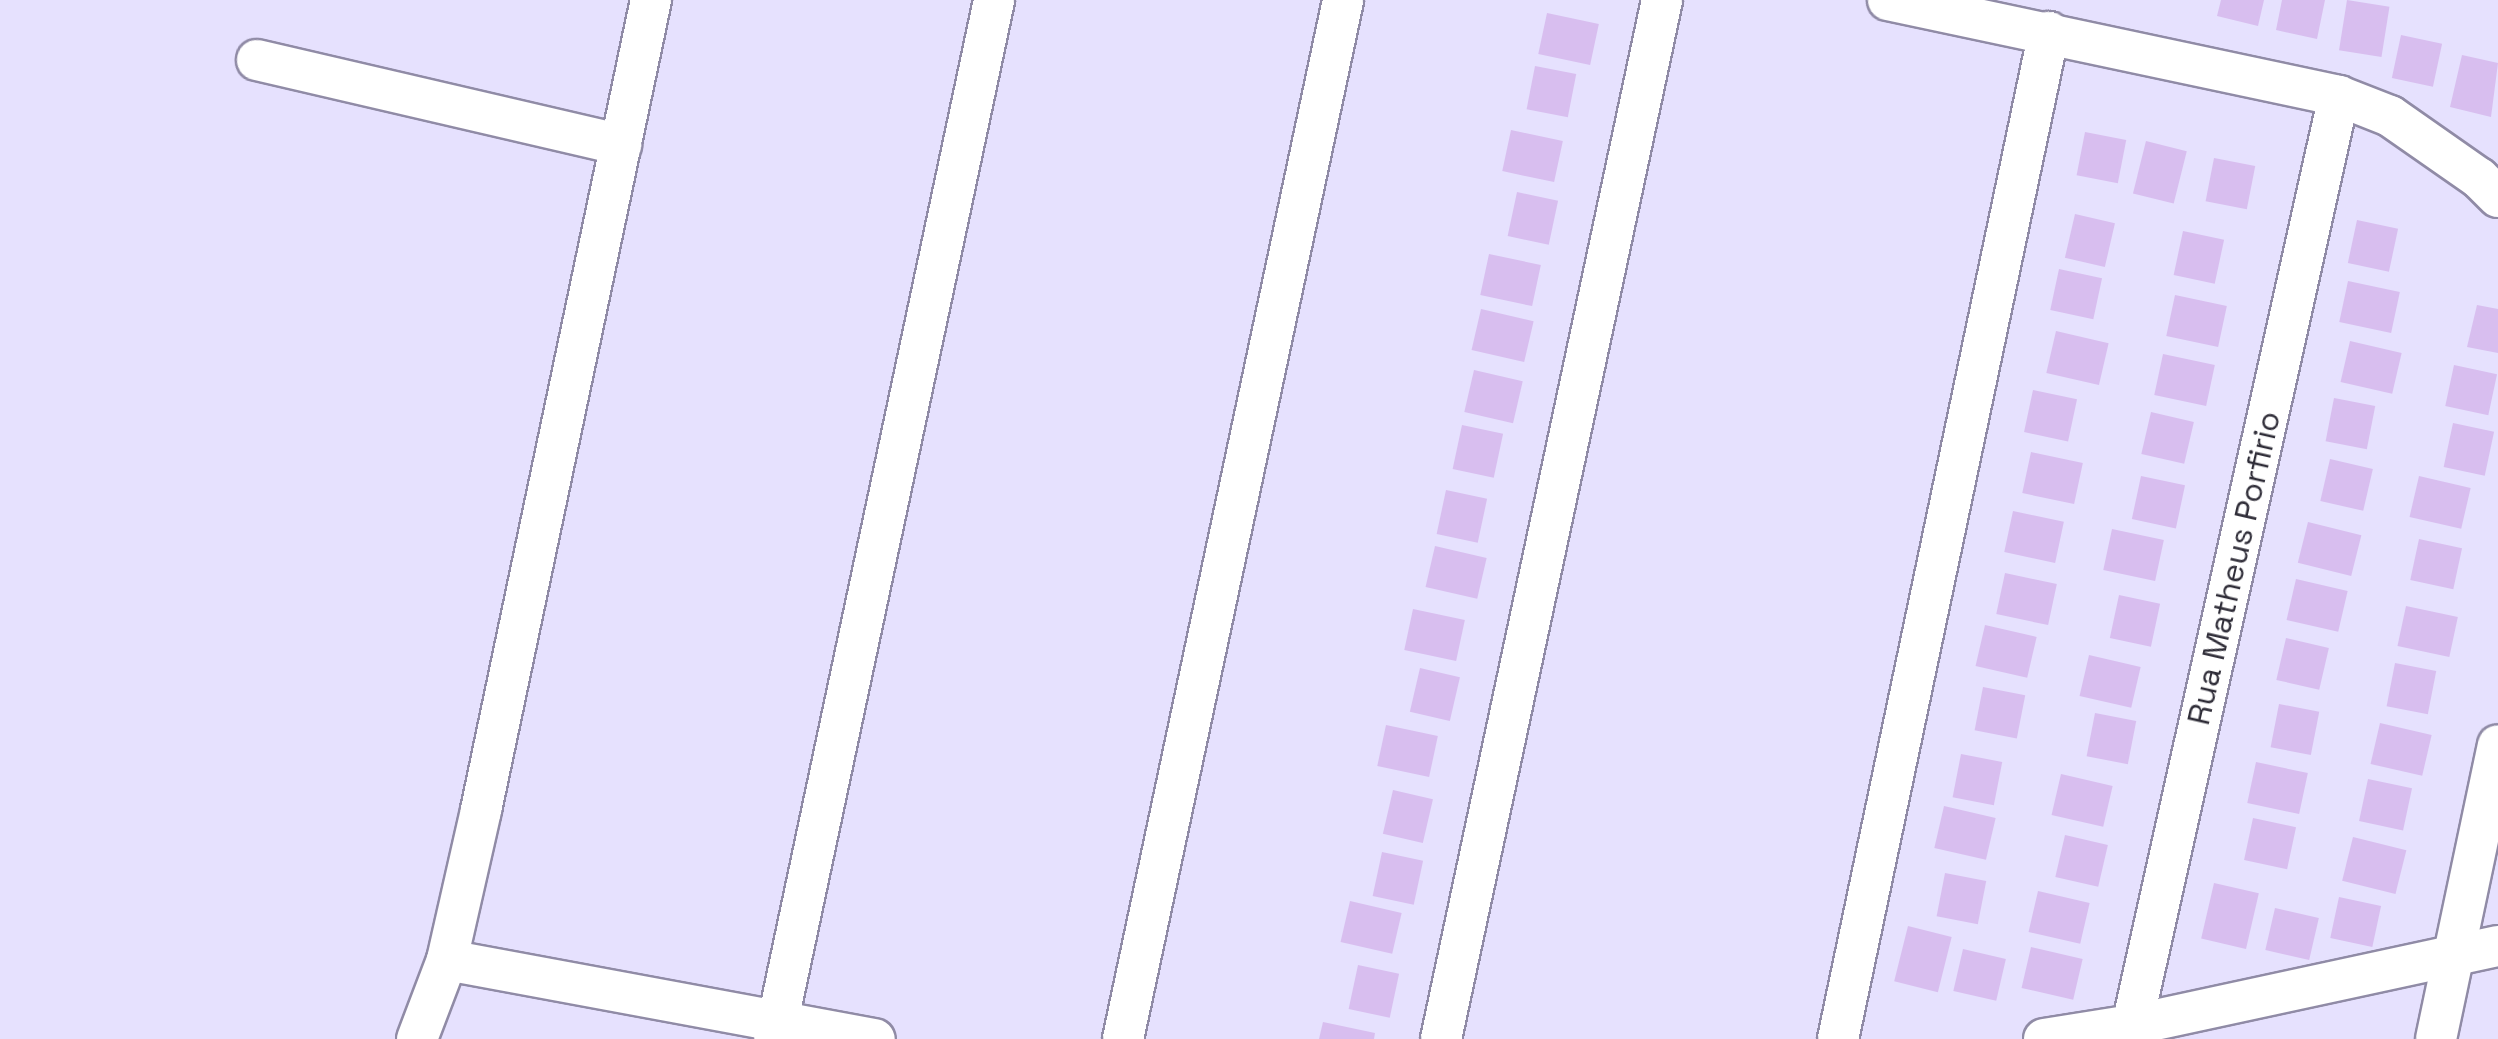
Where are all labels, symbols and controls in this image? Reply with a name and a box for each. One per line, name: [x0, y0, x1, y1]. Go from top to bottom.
street label: Rua Matheus Porfirio: [2179, 407, 2289, 729]

